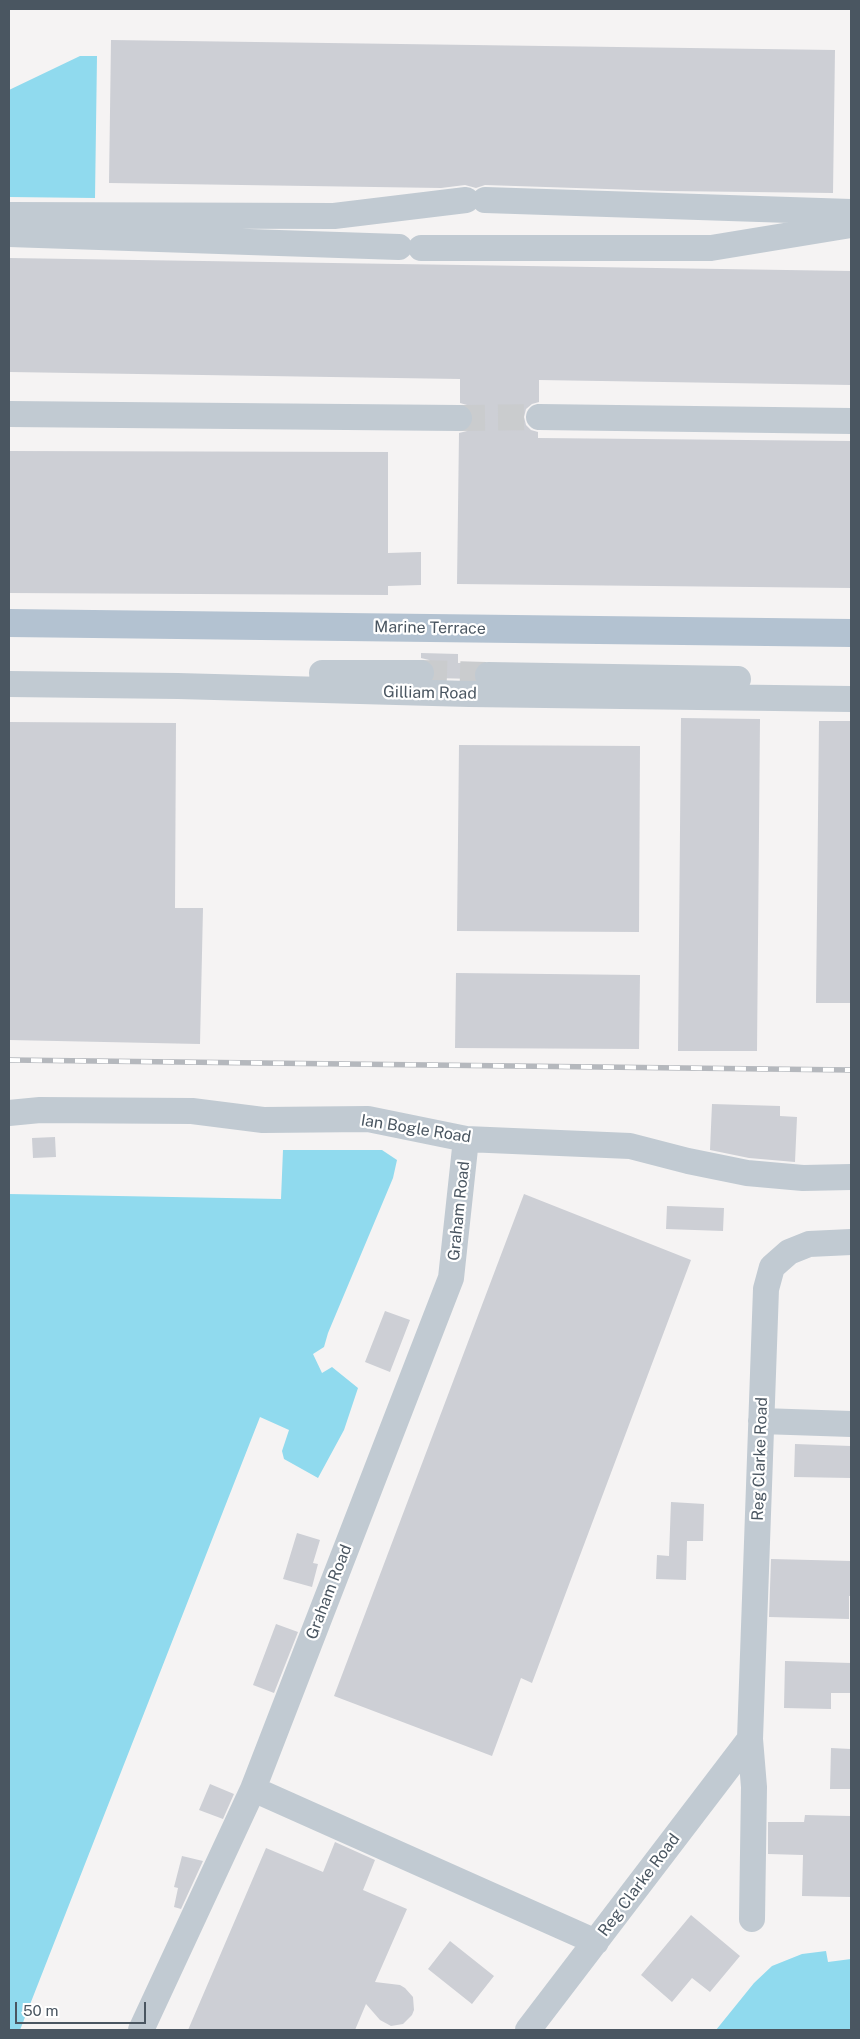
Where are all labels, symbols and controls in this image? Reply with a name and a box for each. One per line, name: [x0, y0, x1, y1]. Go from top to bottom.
street label: Marine Terrace: [374, 617, 486, 639]
street label: Gilliam Road: [383, 683, 477, 703]
street label: Ian Bogle Road: [359, 1111, 473, 1147]
street label: Graham Road: [444, 1160, 474, 1262]
street label: Reg Clarke Road: [748, 1397, 772, 1521]
street label: Graham Road: [302, 1542, 356, 1642]
street label: Reg Clarke Road: [594, 1830, 684, 1940]
scale bar: [18, 1992, 149, 2024]
text: 50 m: [23, 2002, 58, 2019]

